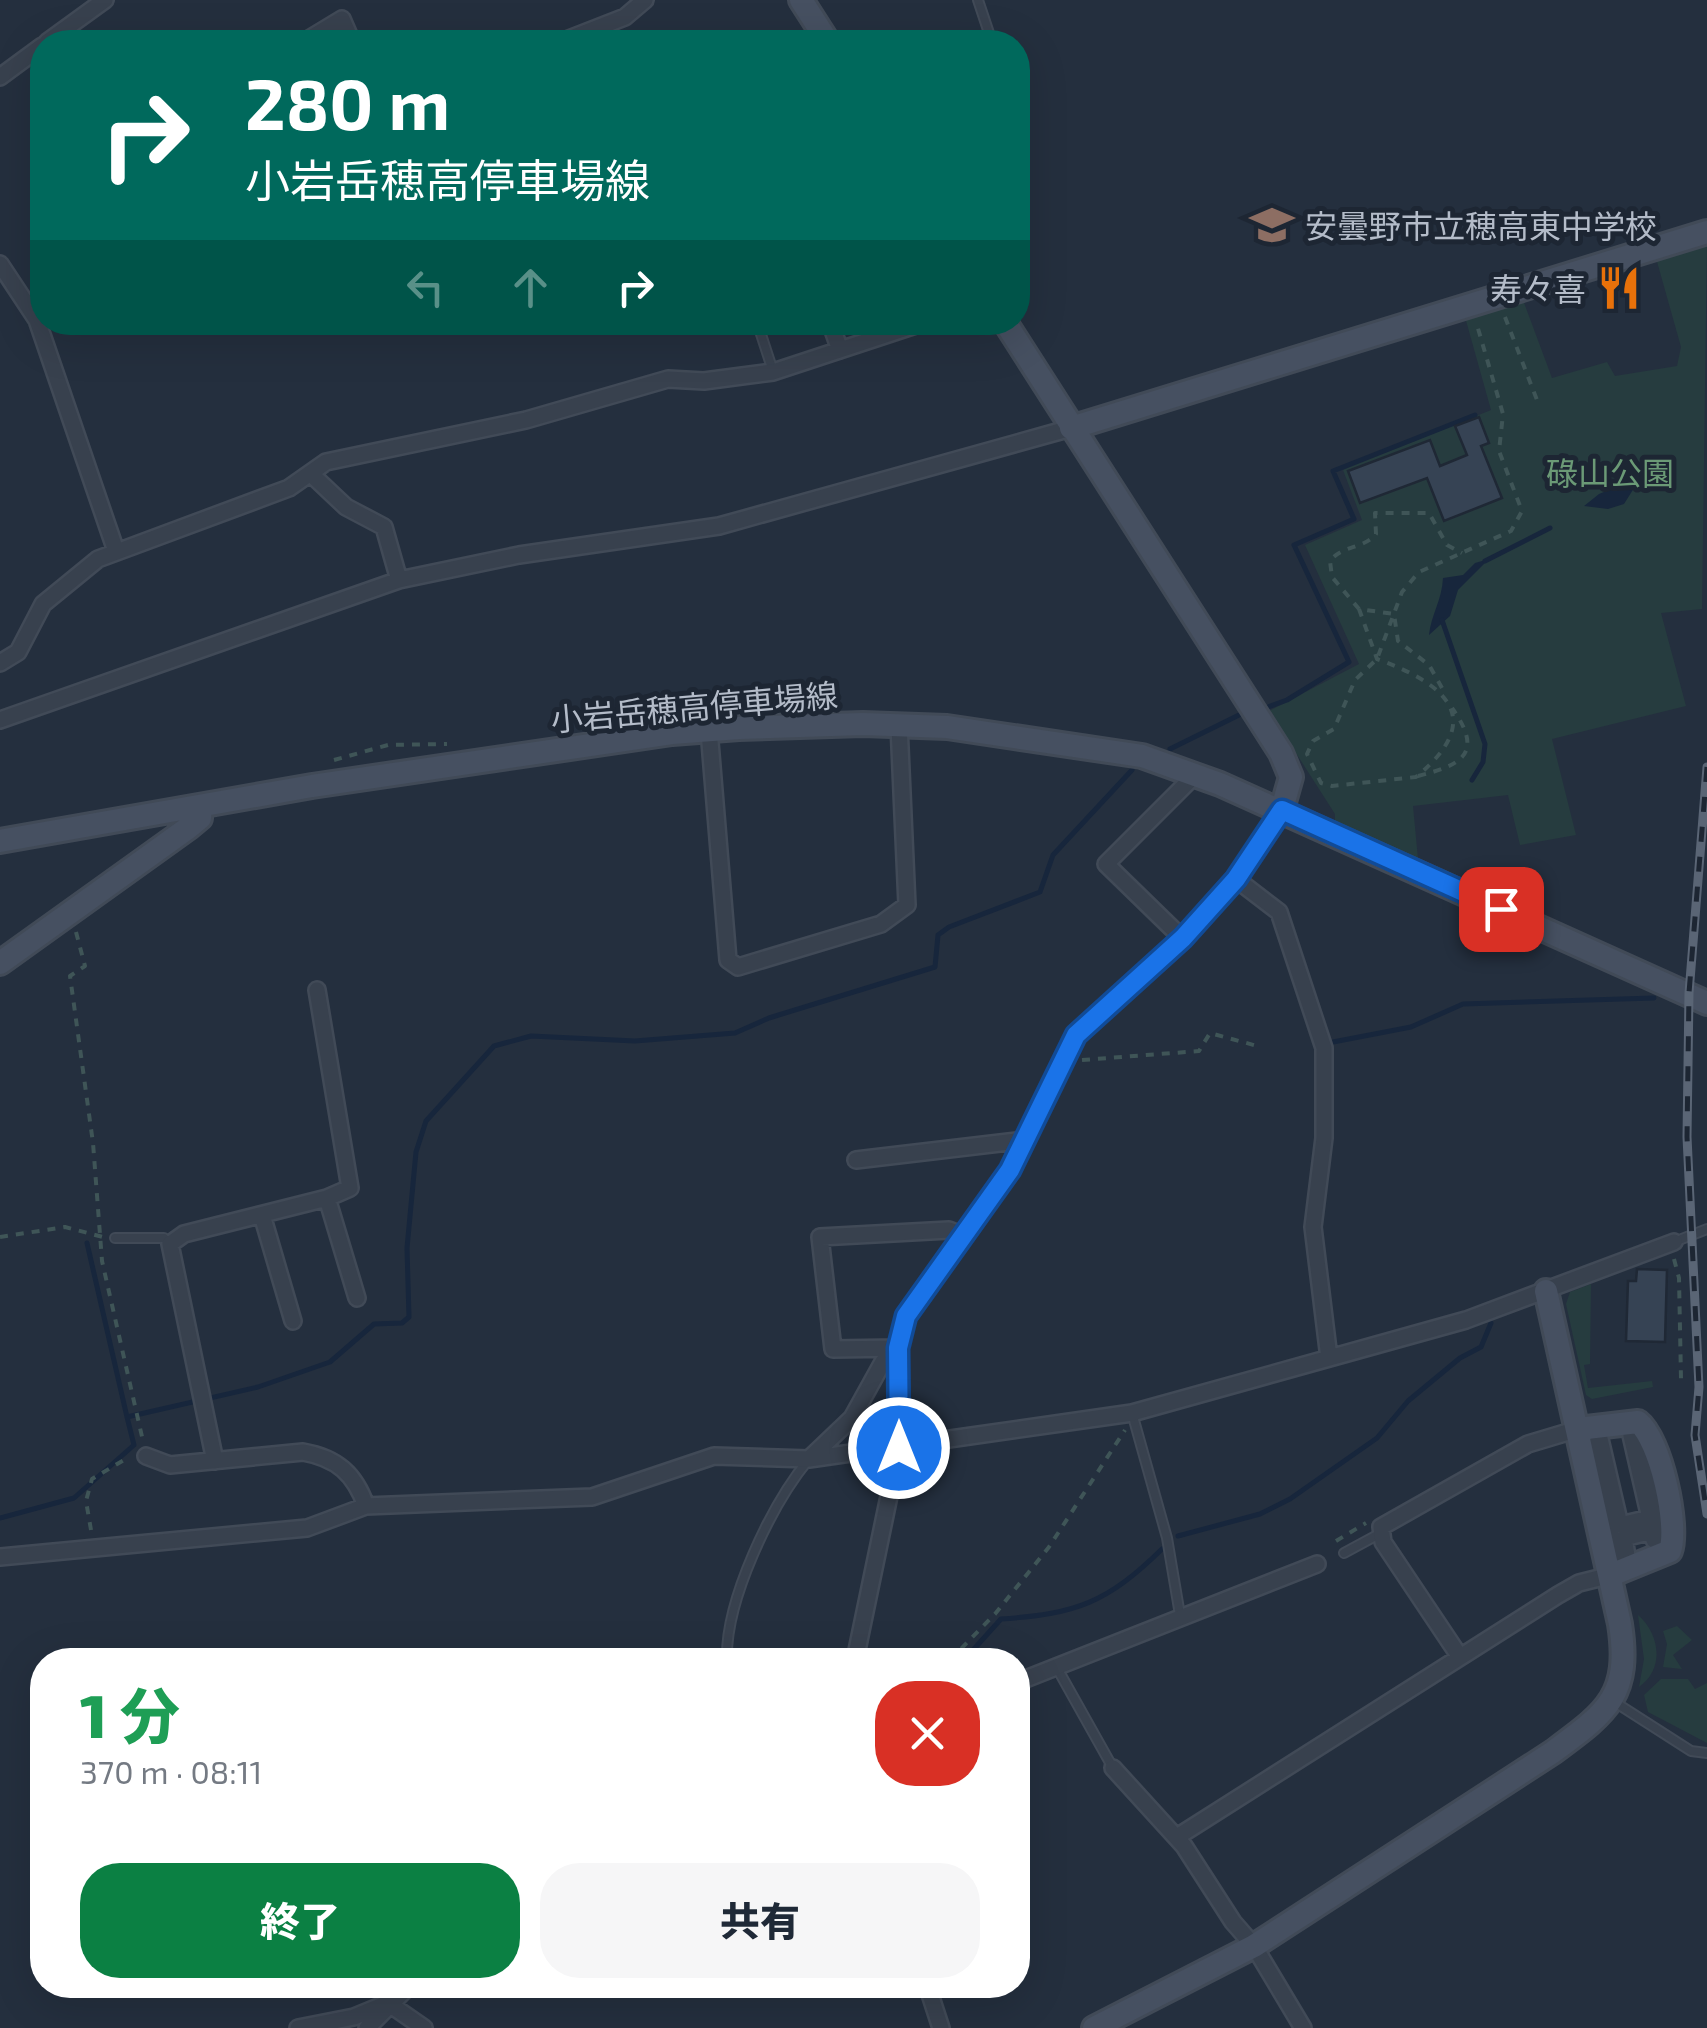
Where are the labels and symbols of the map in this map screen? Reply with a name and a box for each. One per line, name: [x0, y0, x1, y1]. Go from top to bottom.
school or university icon: 安曇野市立穂高東中学校: [1248, 201, 1296, 249]
place label: 安曇野市立穂高東中学校: [1305, 206, 1657, 244]
restaurant icon: 寿々喜: [1595, 264, 1643, 312]
place label: 寿々喜: [1490, 269, 1586, 307]
park label: 碌山公園: [1546, 453, 1674, 491]
street label: 小岩岳穂高停車場線: [549, 675, 839, 737]
pin: [1459, 867, 1544, 952]
position arrow: [847, 1396, 951, 1500]

